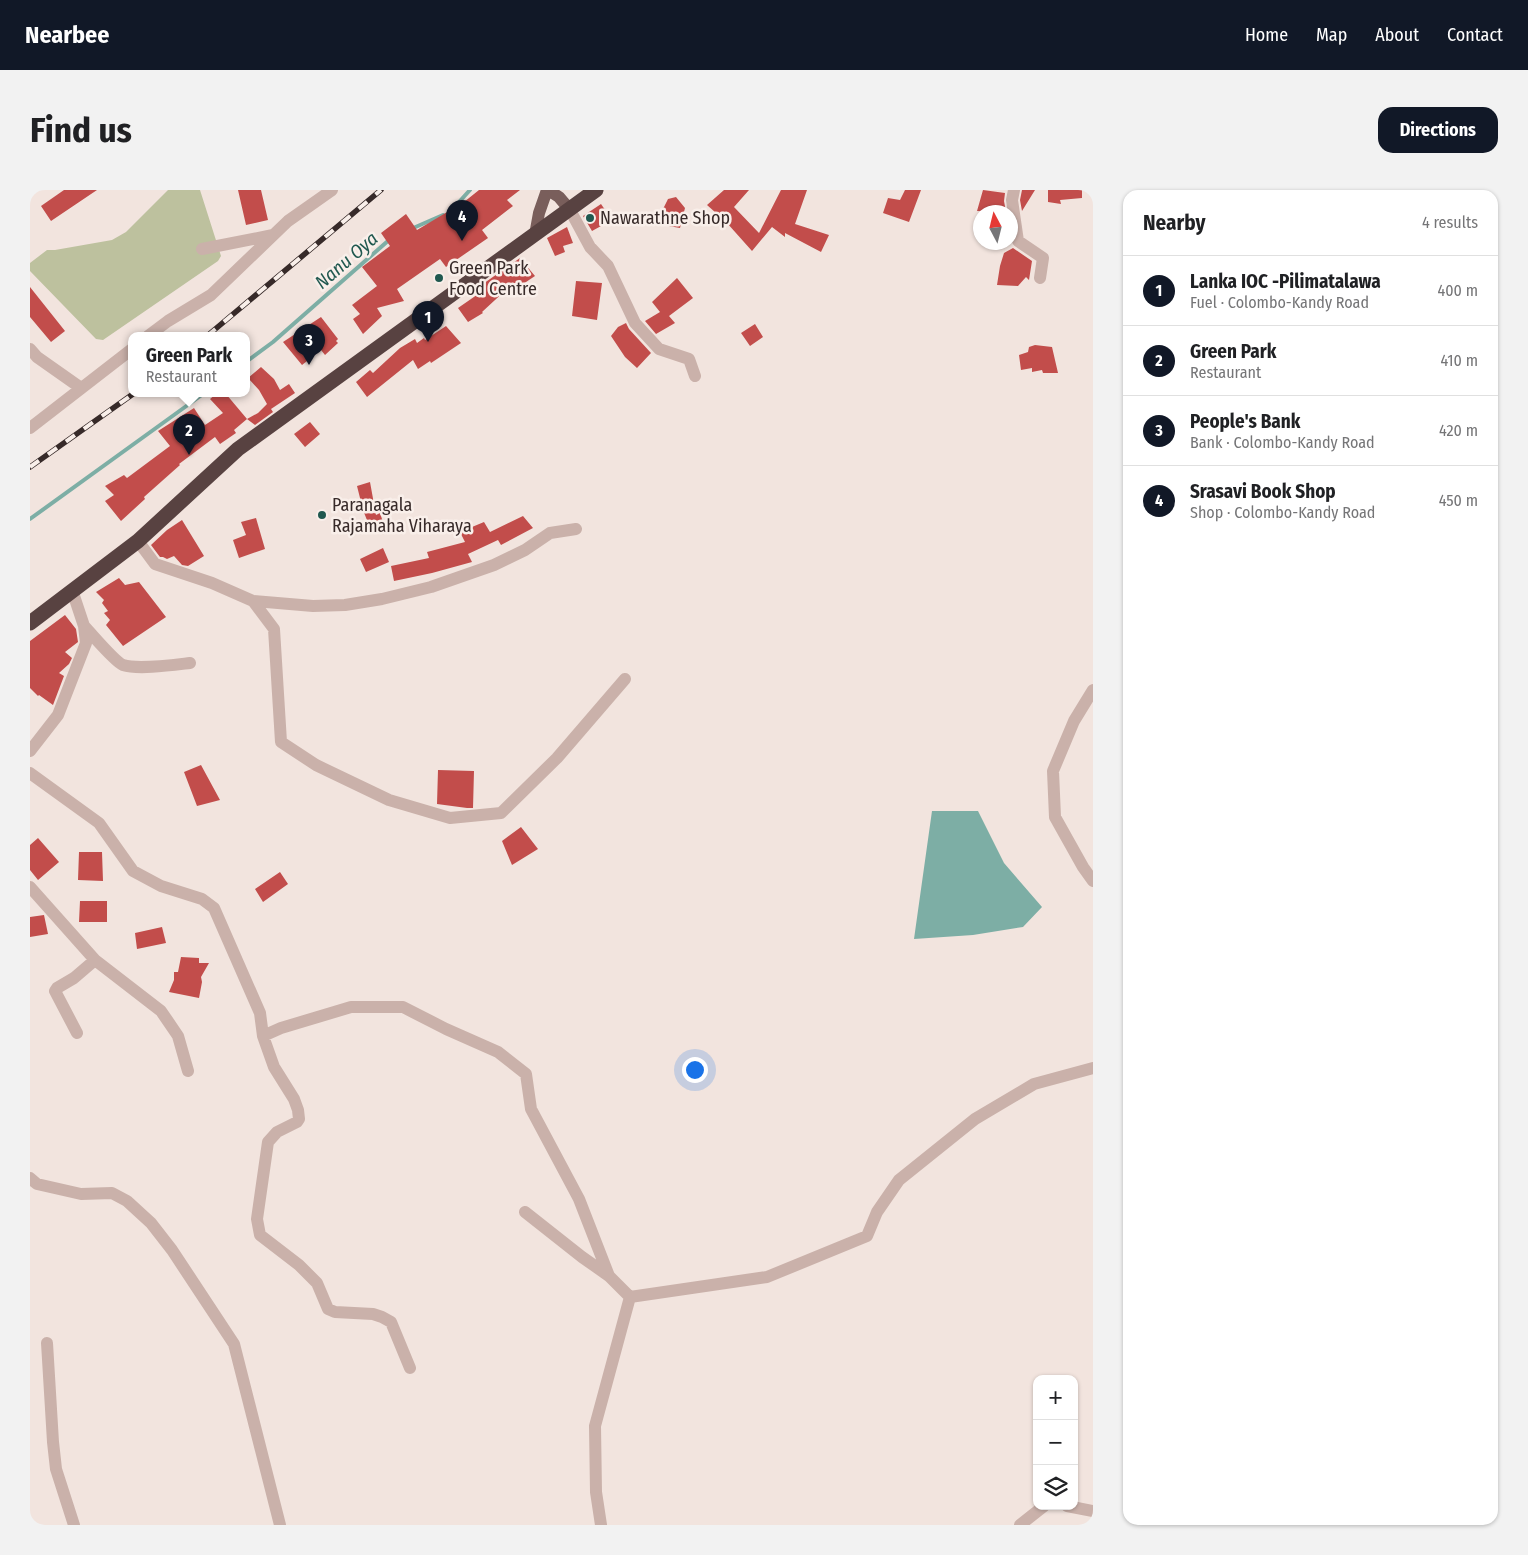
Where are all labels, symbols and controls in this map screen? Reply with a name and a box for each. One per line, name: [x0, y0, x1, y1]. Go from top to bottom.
text: Nearbee: [25, 21, 109, 49]
text: Home: [1245, 24, 1288, 46]
text: Map: [1316, 24, 1347, 46]
text: About: [1375, 24, 1419, 46]
text: Contact: [1447, 24, 1503, 46]
button: Directions: [1378, 107, 1498, 153]
text: Find us: [30, 109, 132, 151]
pin: 4: [446, 200, 478, 241]
north arrow: [973, 205, 1018, 250]
place label: Nawarathne Shop: [600, 207, 730, 229]
text: Nearby: [1143, 210, 1205, 236]
marker: Nawarathne Shop: [584, 212, 596, 224]
text: 4 results: [1422, 213, 1478, 232]
water label: Nanu Oya: [310, 227, 382, 294]
place label: Green Park Food Centre: [449, 257, 537, 300]
text: Lanka IOC -Pilimatalawa: [1190, 270, 1381, 293]
marker: Green Park Food Centre: [433, 272, 445, 284]
text: 1: [1156, 281, 1162, 300]
text: 400 m: [1438, 281, 1478, 300]
text: Fuel · Colombo-Kandy Road: [1190, 293, 1369, 312]
pin: 1: [412, 301, 444, 342]
pin: 3: [293, 324, 325, 365]
popup: [128, 332, 250, 397]
text: Green Park: [1190, 340, 1276, 363]
text: Green Park: [146, 344, 232, 367]
text: 2: [1155, 351, 1163, 370]
text: 410 m: [1440, 351, 1478, 370]
text: Restaurant: [1190, 363, 1261, 382]
text: Restaurant: [146, 367, 217, 386]
text: People's Bank: [1190, 410, 1300, 433]
pin: 2: [173, 414, 205, 455]
text: 3: [1155, 421, 1163, 440]
text: 420 m: [1439, 421, 1478, 440]
text: Bank · Colombo-Kandy Road: [1190, 433, 1375, 452]
text: Srasavi Book Shop: [1190, 480, 1336, 503]
text: 4: [1155, 491, 1163, 510]
text: 450 m: [1439, 491, 1478, 510]
place label: Paranagala Rajamaha Viharaya: [332, 494, 472, 537]
text: Shop · Colombo-Kandy Road: [1190, 503, 1375, 522]
marker: Paranagala Rajamaha Viharaya: [316, 509, 328, 521]
your location: [682, 1057, 708, 1083]
map controls: [1033, 1375, 1078, 1510]
button: +: [1033, 1375, 1078, 1420]
button: −: [1033, 1420, 1078, 1465]
button: layers: [1033, 1465, 1078, 1510]

